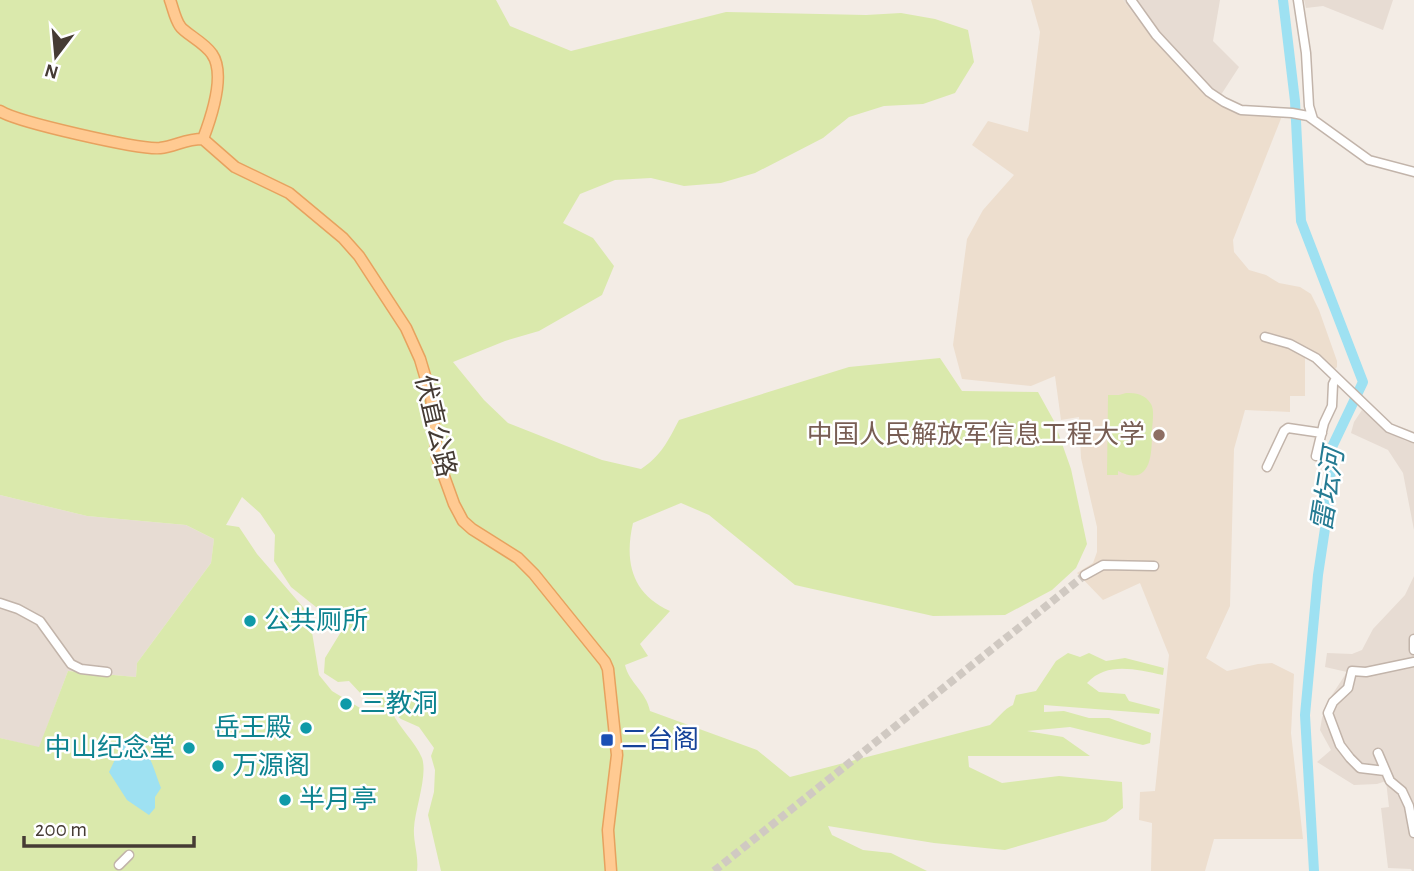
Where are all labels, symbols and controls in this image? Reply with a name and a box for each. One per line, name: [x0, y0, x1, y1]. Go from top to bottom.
north arrow: [21, 21, 91, 91]
text: N: [43, 60, 61, 82]
street label: 伏直公路: [411, 372, 460, 480]
place label: 中国人民解放军信息工程大学: [807, 420, 1145, 448]
marker: 中国人民解放军信息工程大学: [1151, 427, 1167, 443]
water label: 雷坛河: [1307, 441, 1350, 534]
place label: 公共厕所: [264, 607, 368, 634]
marker: 公共厕所: [242, 613, 258, 629]
place label: 三教洞: [360, 690, 438, 717]
marker: 三教洞: [338, 696, 354, 712]
place label: 岳王殿: [214, 714, 292, 741]
marker: 岳王殿: [298, 720, 314, 736]
place label: 二台阁: [621, 725, 699, 753]
marker: 二台阁: [599, 732, 615, 748]
place label: 中山纪念堂: [45, 733, 175, 761]
marker: 中山纪念堂: [181, 740, 197, 756]
place label: 万源阁: [232, 751, 310, 779]
marker: 万源阁: [210, 758, 226, 774]
place label: 半月亭: [299, 786, 377, 813]
marker: 半月亭: [277, 792, 293, 808]
scale bar: [24, 804, 194, 848]
text: 200 m: [35, 819, 87, 840]

